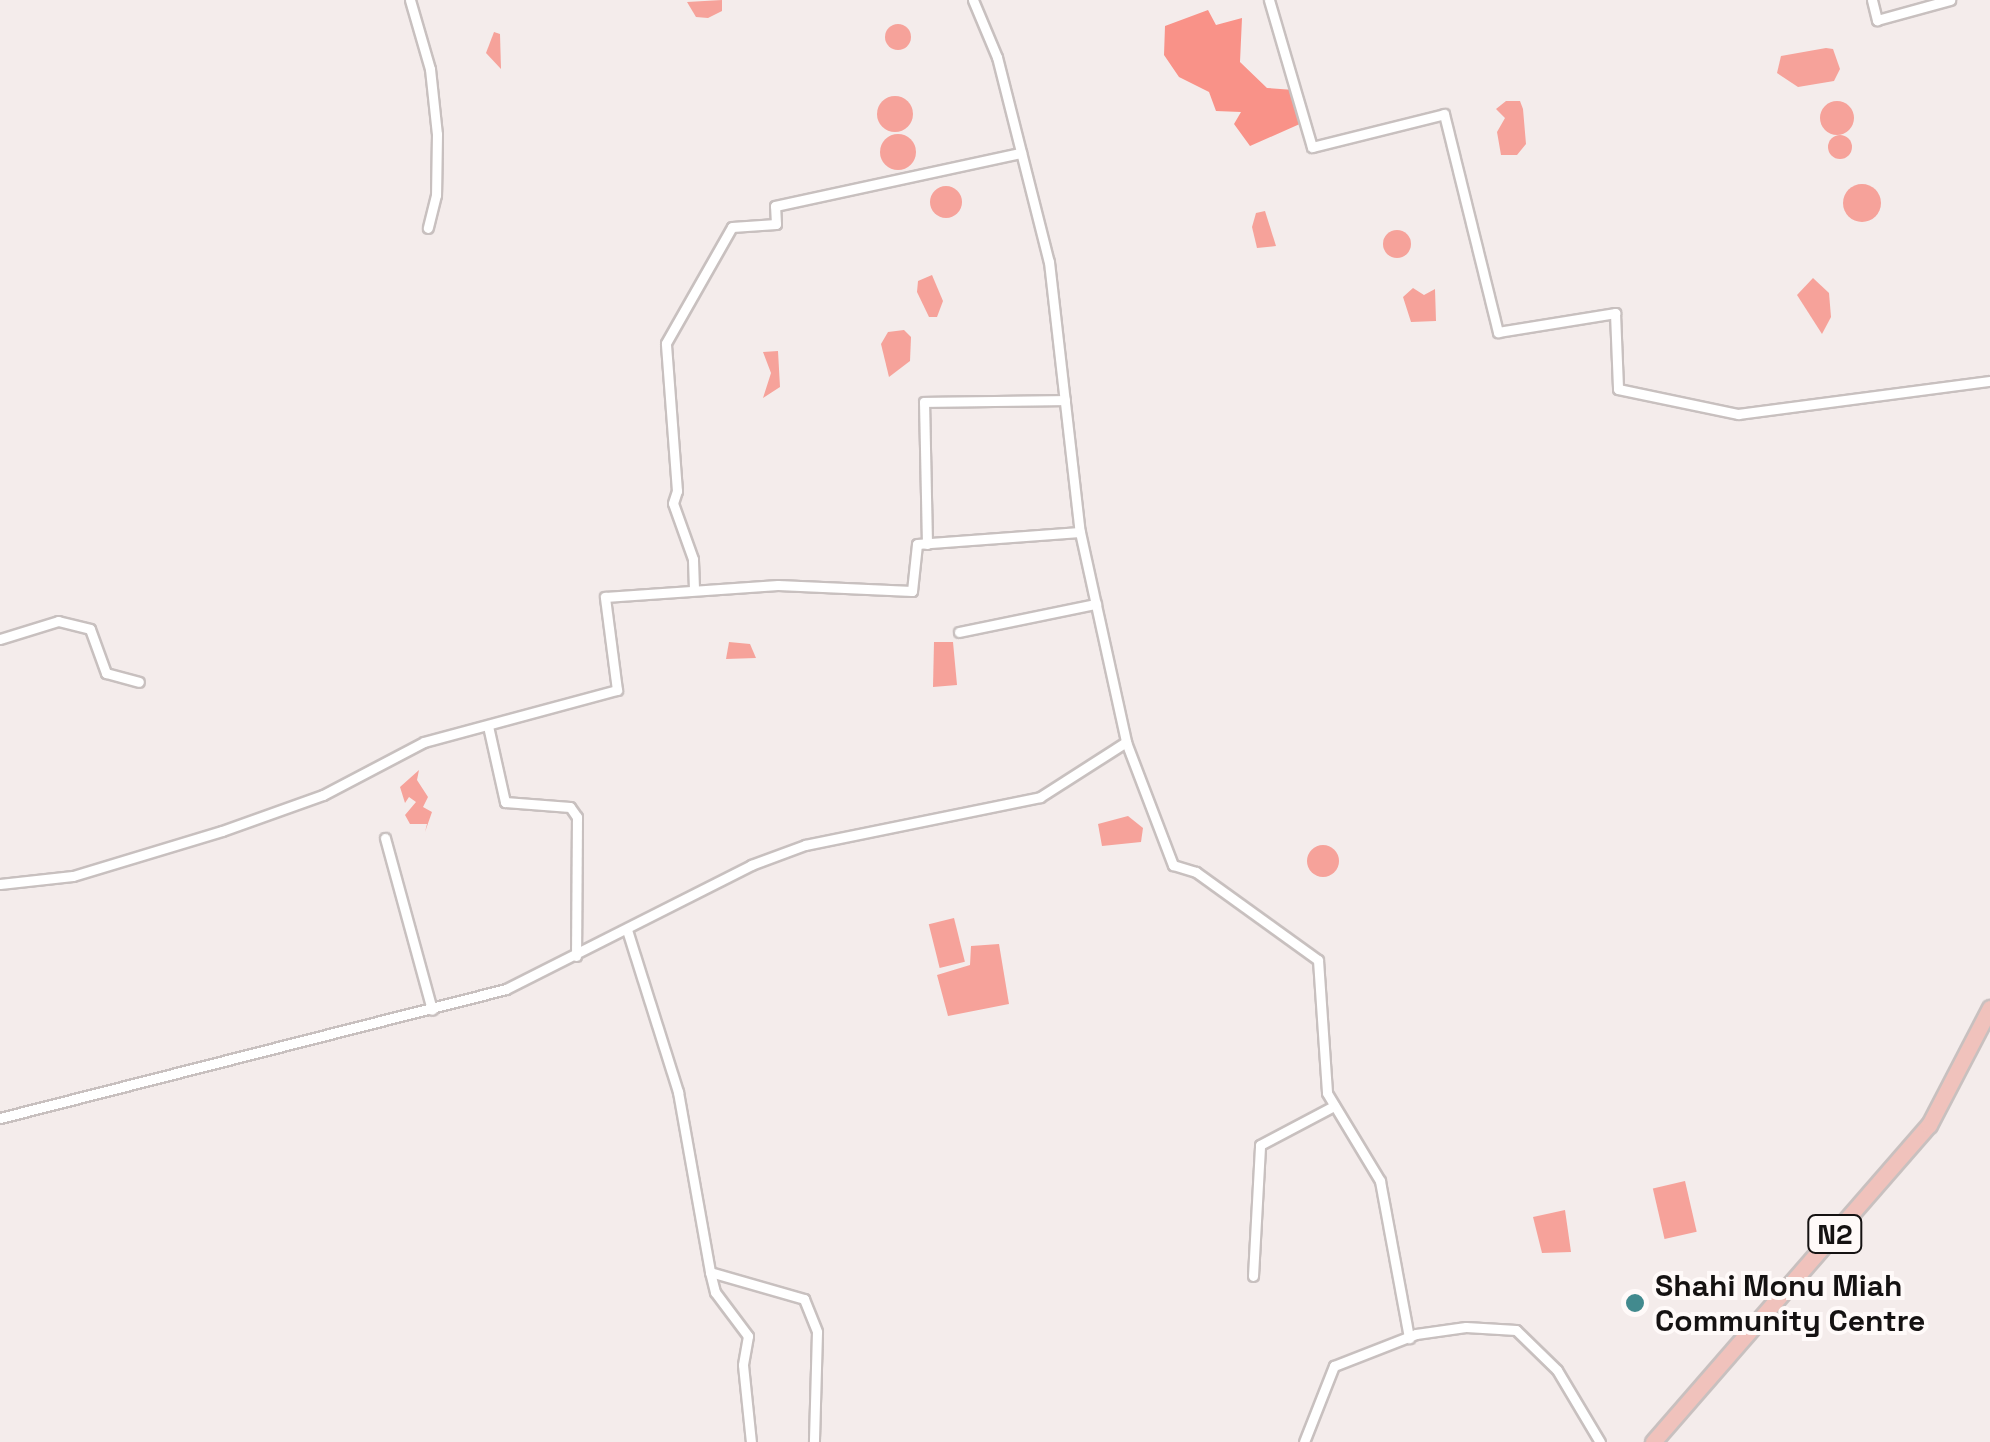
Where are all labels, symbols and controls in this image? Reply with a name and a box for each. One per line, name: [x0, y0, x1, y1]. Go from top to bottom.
road number: N2: [1805, 1211, 1865, 1257]
place label: Shahi Monu Miah Community Centre: [1655, 1268, 1925, 1338]
marker: Shahi Monu Miah Community Centre: [1624, 1292, 1646, 1314]

